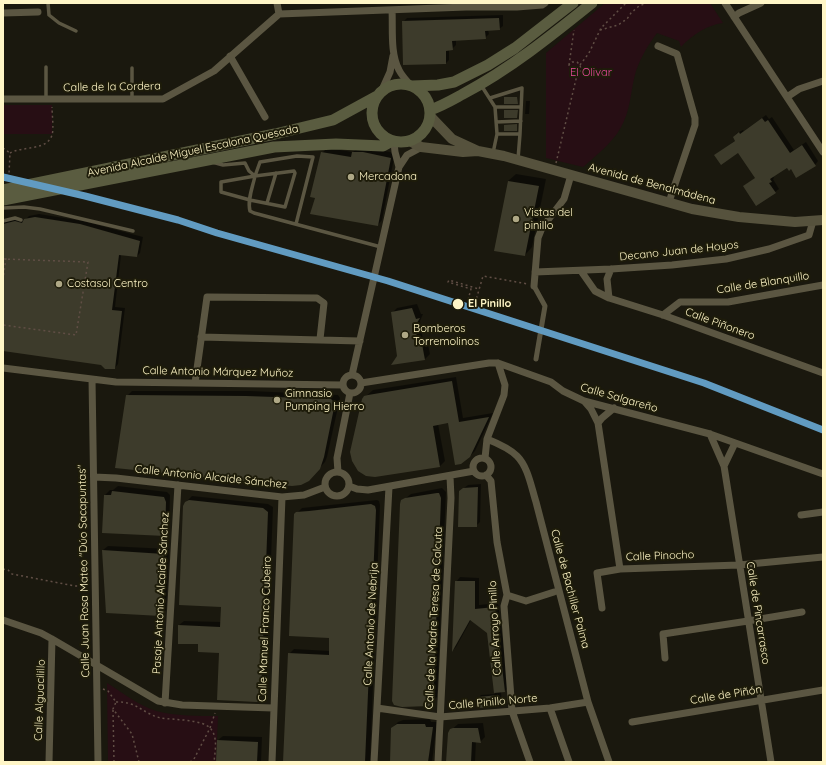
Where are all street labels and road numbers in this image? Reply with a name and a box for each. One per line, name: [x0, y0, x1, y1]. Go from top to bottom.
street label: Calle de la Cordera: [63, 80, 161, 94]
street label: Avenida Alcalde Miguel Escalona Quesada: [86, 122, 300, 180]
street label: Avenida de Benalmádena: [587, 161, 717, 207]
street label: Decano Juan de Hoyos: [619, 238, 739, 264]
street label: Calle de Blanquillo: [716, 269, 810, 297]
street label: Calle Piñonero: [683, 305, 757, 343]
street label: Calle Antonio Márquez Muñoz: [142, 364, 294, 380]
street label: Calle Salgareño: [579, 381, 659, 415]
street label: Calle Antonio Alcaide Sánchez: [134, 462, 288, 492]
street label: Calle Juan Rosa Mateo "Dúo Sacapuntas": [76, 464, 92, 678]
street label: Pasaje Antonio Alcaide Sánchez: [150, 512, 172, 674]
street label: Calle de la Madre Teresa de Calcuta: [423, 526, 445, 710]
street label: Calle de Bachiller Palma: [548, 528, 592, 650]
street label: Calle Pinocho: [626, 548, 694, 564]
street label: Calle Manuel Franco Cubeiro: [256, 556, 274, 702]
street label: Calle de Pincarrasco: [743, 561, 773, 665]
street label: Calle Antonio de Nebrija: [361, 562, 381, 686]
street label: Calle Arroyo Pinillo: [486, 580, 504, 676]
street label: Calle Alguacilillo: [32, 659, 48, 741]
street label: Calle de Piñón: [689, 683, 763, 707]
street label: Calle Pinillo Norte: [448, 692, 538, 712]

